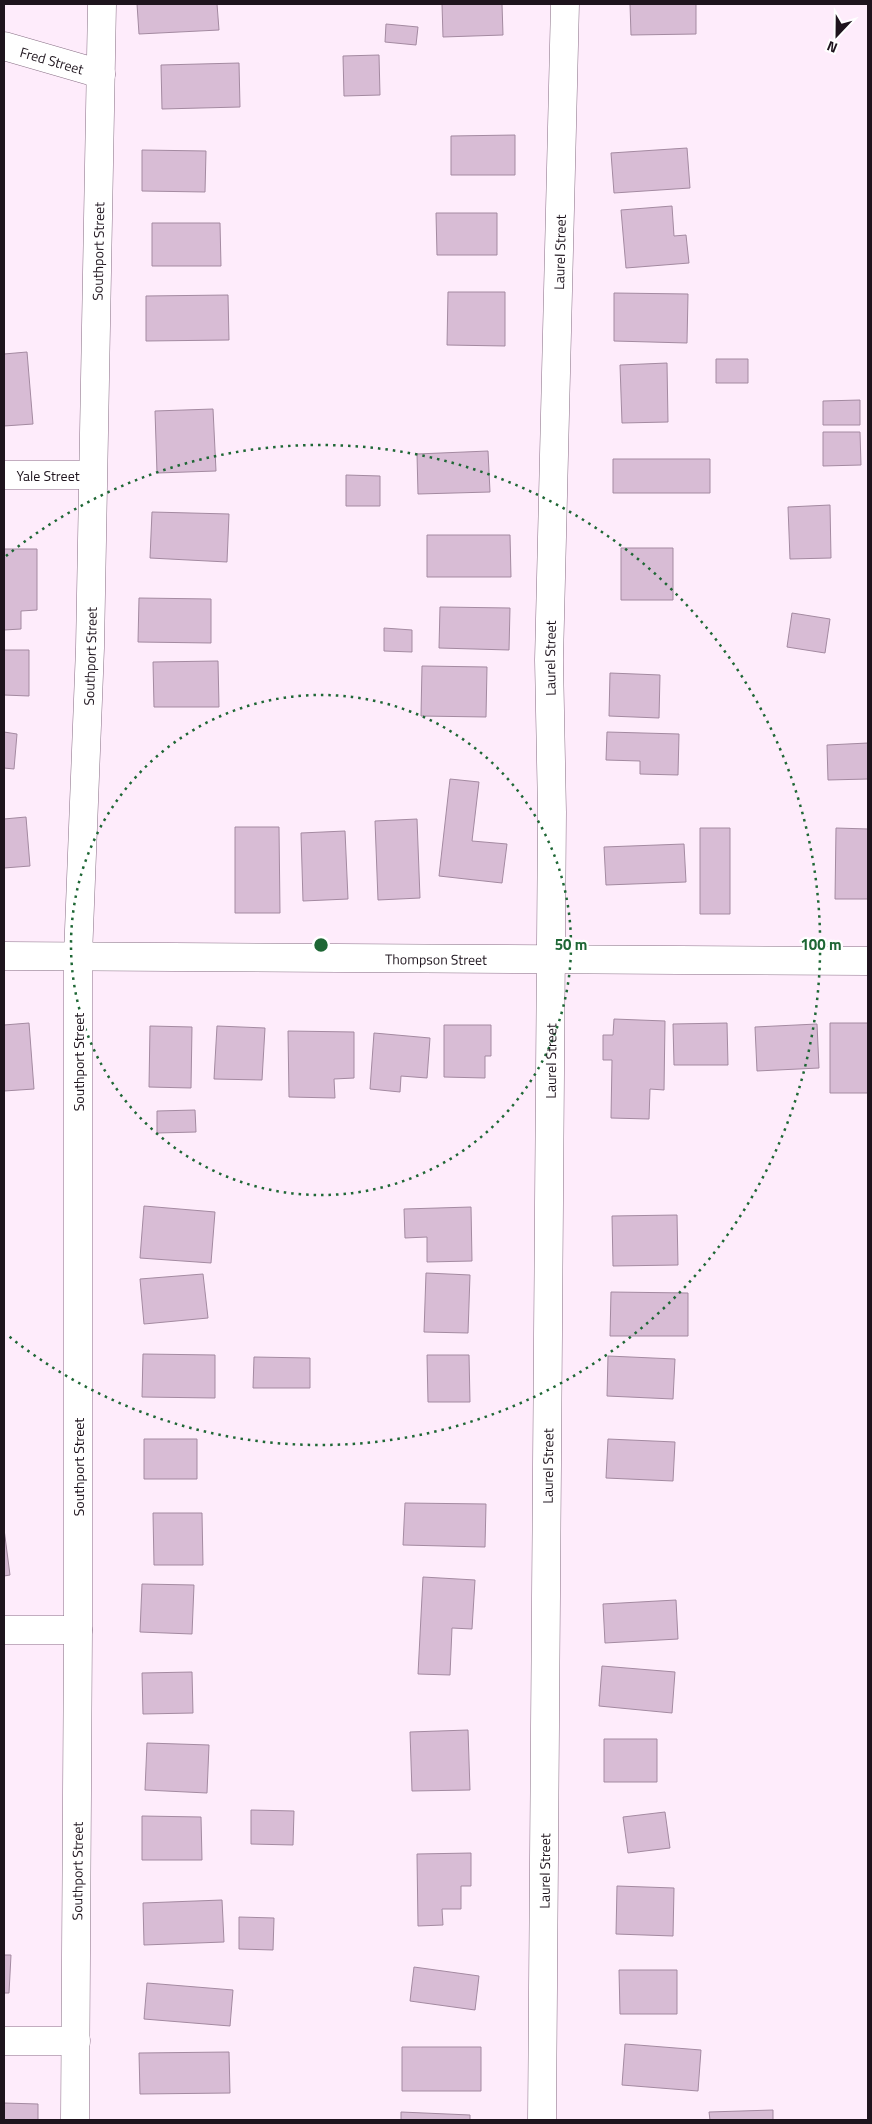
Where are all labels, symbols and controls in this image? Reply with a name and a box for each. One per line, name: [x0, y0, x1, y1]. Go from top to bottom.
north arrow: [812, 10, 862, 60]
text: N: [824, 36, 840, 59]
street label: Fred Street: [18, 41, 86, 79]
street label: Southport Street: [86, 202, 109, 301]
street label: Laurel Street: [548, 214, 570, 290]
street label: Yale Street: [16, 465, 80, 486]
street label: Southport Street: [77, 607, 101, 706]
street label: Laurel Street: [538, 620, 560, 696]
text: 50 m: [555, 933, 587, 956]
text: 100 m: [800, 933, 842, 956]
centre of rings: [312, 936, 330, 954]
street label: Thompson Street: [385, 948, 487, 969]
street label: Southport Street: [68, 1013, 89, 1111]
street label: Laurel Street: [539, 1023, 561, 1099]
street label: Southport Street: [68, 1418, 89, 1516]
street label: Laurel Street: [536, 1428, 558, 1504]
street label: Southport Street: [66, 1822, 87, 1920]
street label: Laurel Street: [533, 1833, 555, 1909]

